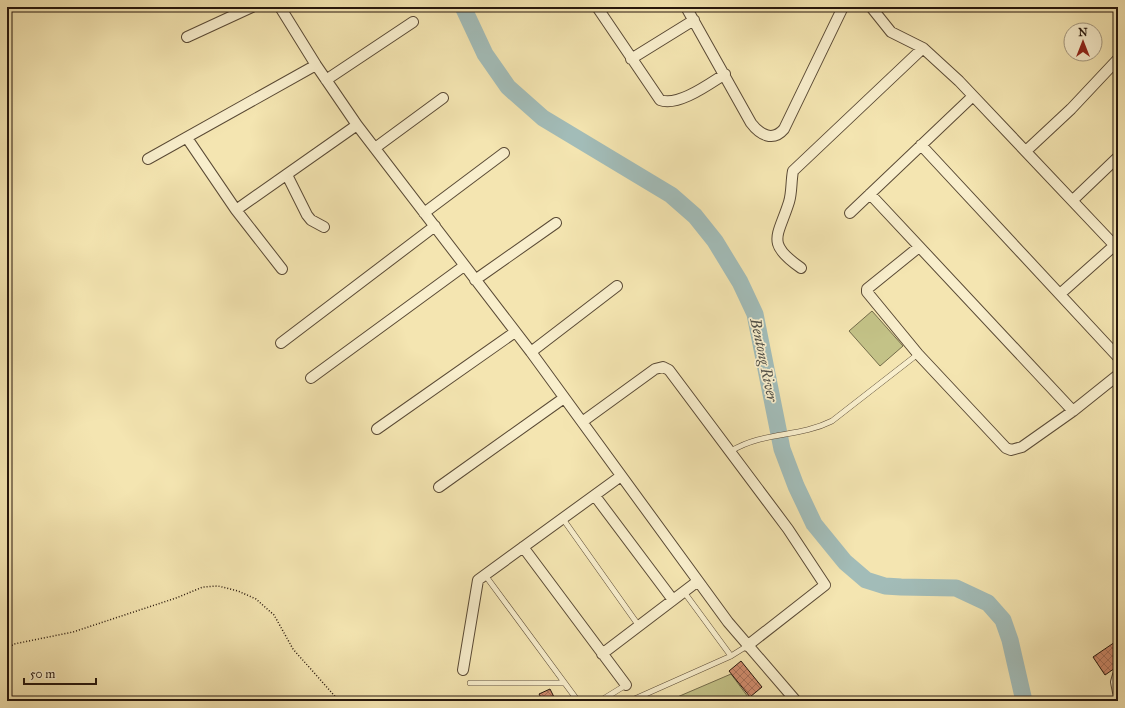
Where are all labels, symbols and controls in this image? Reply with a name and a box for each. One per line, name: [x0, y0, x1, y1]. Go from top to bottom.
north arrow: [1063, 22, 1103, 62]
text: N: [1078, 26, 1088, 39]
water label: Bentong River: [746, 316, 782, 404]
scale bar: [24, 660, 96, 686]
text: 50 m: [30, 667, 55, 681]

